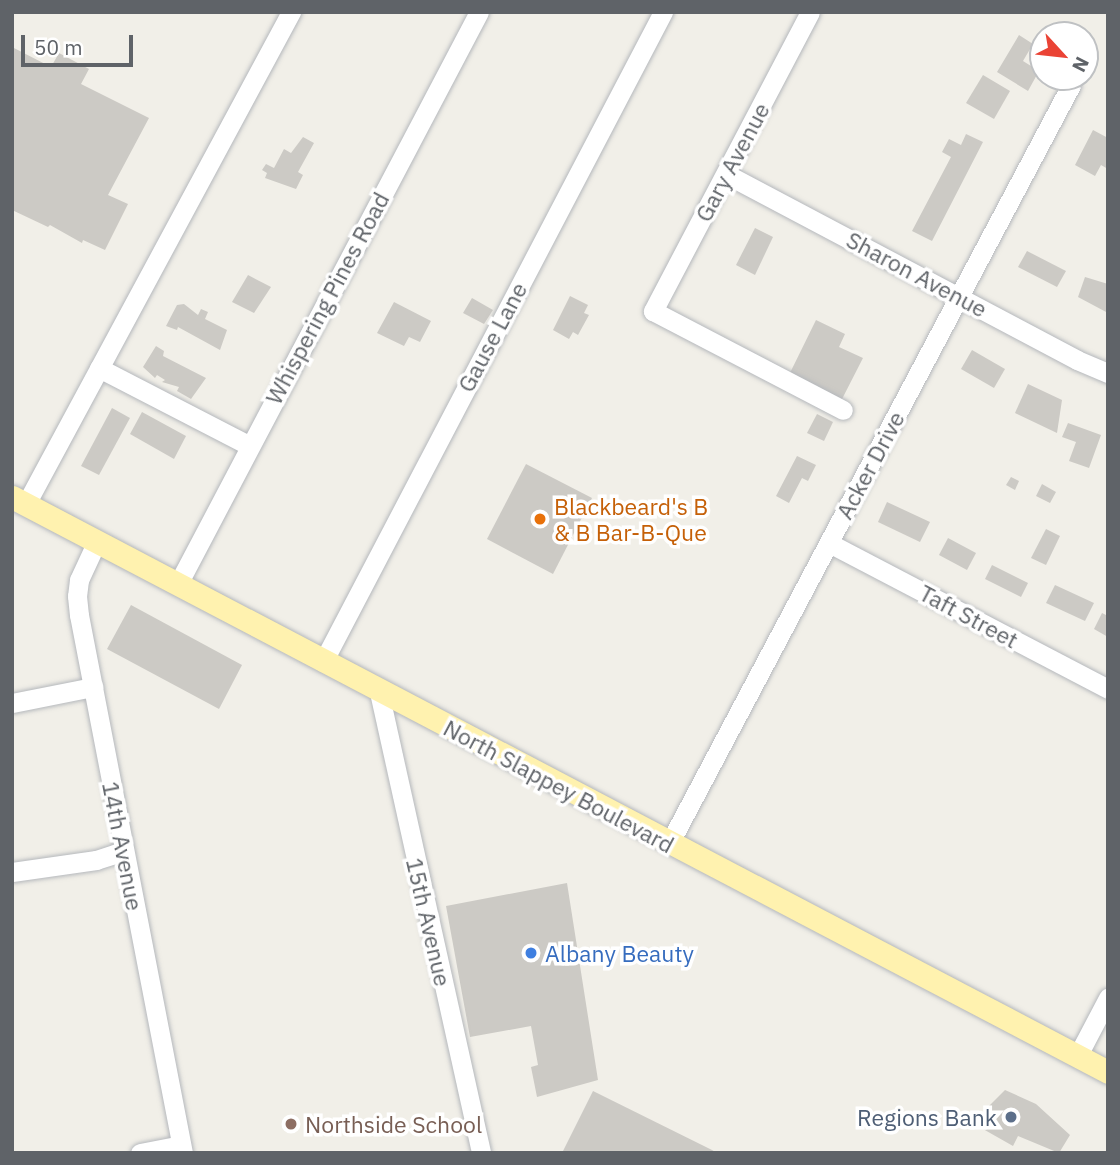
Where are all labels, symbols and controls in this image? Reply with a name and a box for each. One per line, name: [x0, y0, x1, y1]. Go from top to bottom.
scale bar: [24, 21, 136, 65]
north arrow: [1029, 21, 1099, 91]
text: 50 m: [34, 33, 83, 61]
text: N: [1067, 53, 1095, 76]
street label: Gary Avenue: [689, 98, 775, 226]
street label: Whispering Pines Road: [259, 187, 395, 409]
street label: Sharon Avenue: [842, 225, 992, 323]
street label: Gause Lane: [452, 278, 532, 396]
street label: Acker Drive: [830, 406, 910, 524]
place label: Blackbeard's B & B Bar-B-Que: [554, 492, 708, 546]
marker: Blackbeard's B & B Bar-B-Que: [532, 511, 548, 527]
street label: Taft Street: [915, 578, 1023, 654]
street label: North Slappey Boulevard: [439, 714, 679, 858]
street label: 14th Avenue: [97, 779, 149, 913]
street label: 15th Avenue: [401, 855, 457, 989]
place label: Albany Beauty: [545, 939, 694, 967]
marker: Albany Beauty: [523, 945, 539, 961]
place label: Regions Bank: [857, 1103, 997, 1131]
marker: Regions Bank: [1003, 1109, 1019, 1125]
place label: Northside School: [305, 1110, 482, 1138]
marker: Northside School: [283, 1116, 299, 1132]

